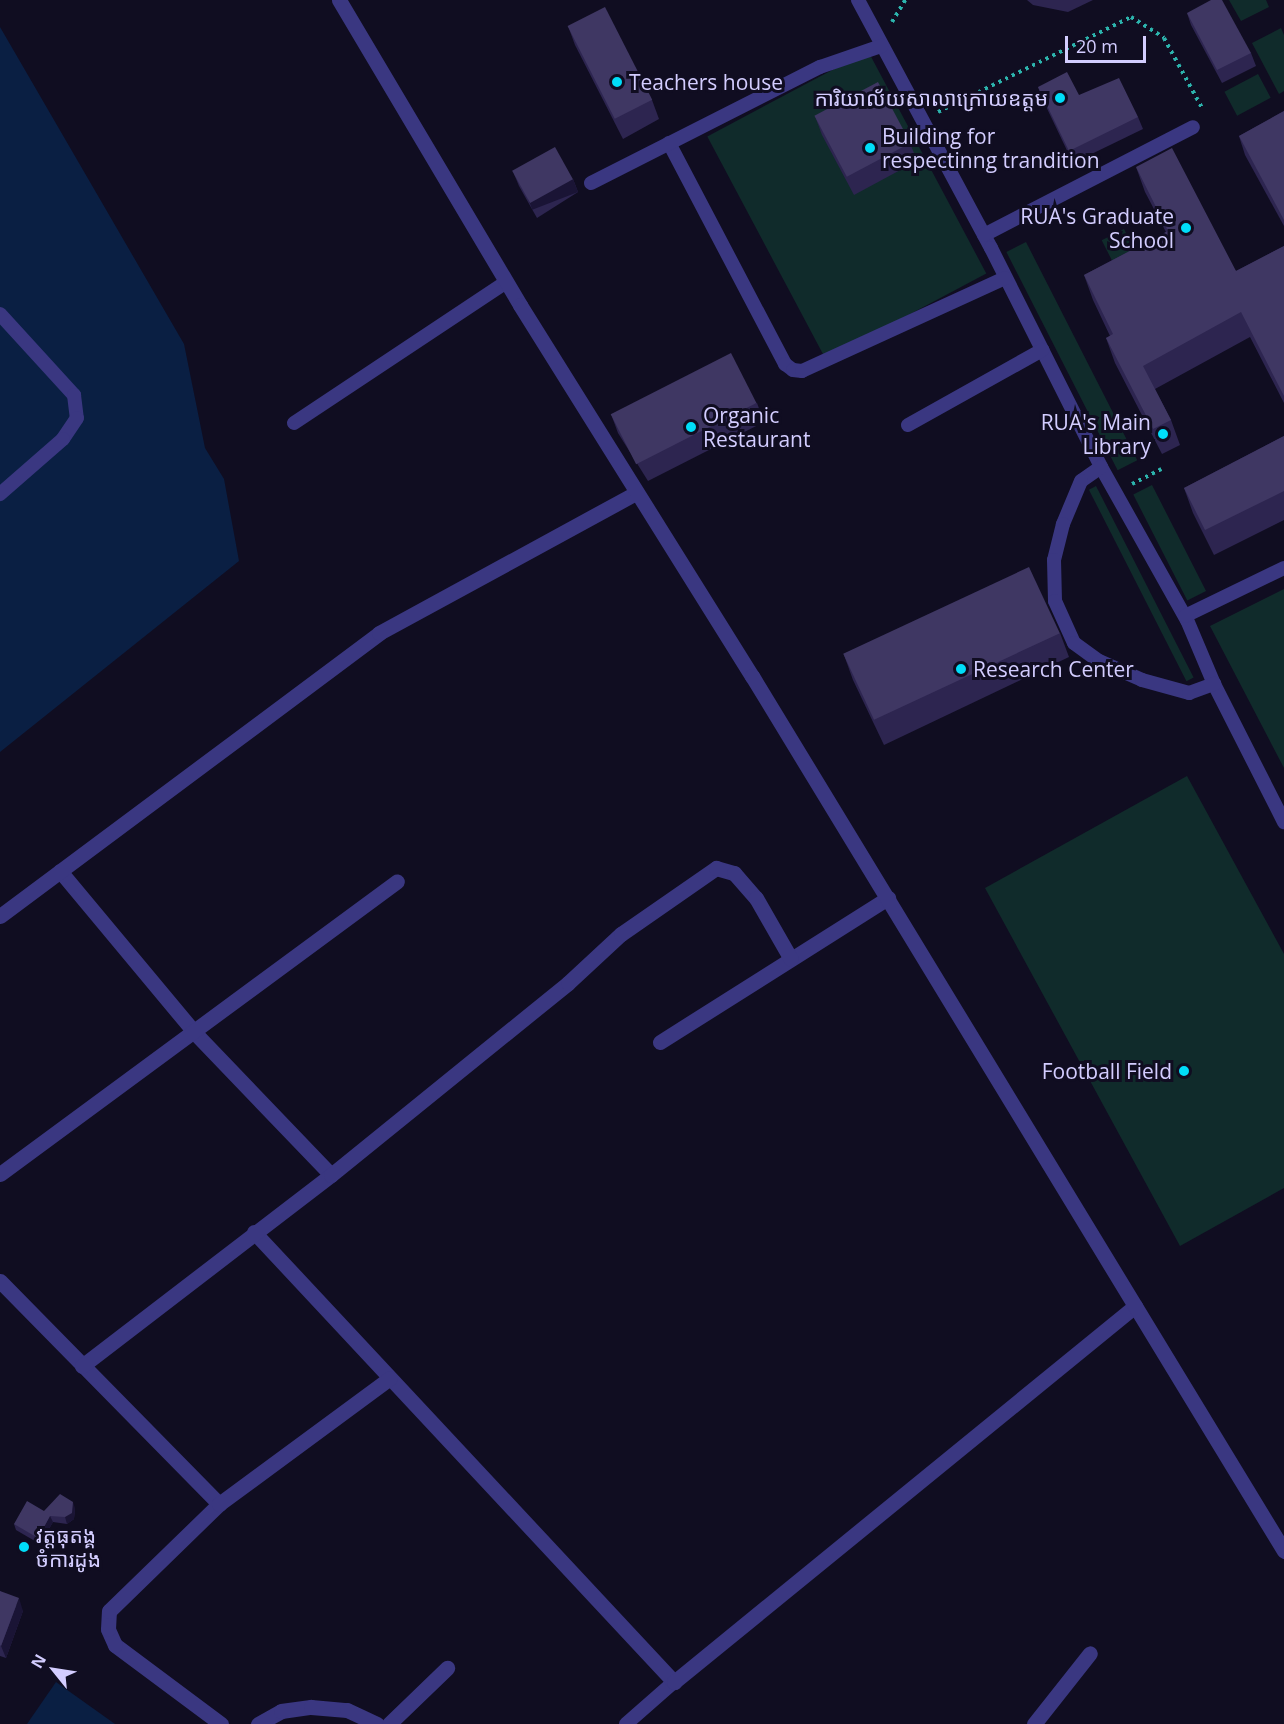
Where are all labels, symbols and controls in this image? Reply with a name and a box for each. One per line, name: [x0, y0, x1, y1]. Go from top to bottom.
scale bar: [1068, 24, 1149, 62]
text: 20 m: [1076, 34, 1118, 58]
place label: Teachers house: [629, 69, 783, 95]
marker: Teachers house: [610, 75, 624, 89]
place label: ការិយាល័យសាលាក្រោយឧត្តម: [814, 85, 1048, 111]
marker: ការិយាល័យសាលាក្រោយឧត្តម: [1053, 91, 1067, 105]
place label: Building for respectinng trandition: [882, 123, 1100, 173]
marker: Building for respectinng trandition: [863, 141, 877, 155]
place label: RUA's Graduate School: [1020, 203, 1174, 253]
marker: RUA's Graduate School: [1179, 221, 1193, 235]
place label: Organic Restaurant: [703, 402, 810, 452]
place label: RUA's Main Library: [1041, 409, 1151, 459]
marker: Organic Restaurant: [684, 420, 698, 434]
marker: RUA's Main Library: [1156, 427, 1170, 441]
place label: Research Center: [973, 656, 1134, 682]
marker: Research Center: [954, 662, 968, 676]
place label: Football Field: [1042, 1058, 1172, 1084]
marker: Football Field: [1177, 1064, 1191, 1078]
place label: វត្តធុតង្គ ចំការដូង: [36, 1522, 101, 1572]
marker: វត្តធុតង្គ ចំការដូង: [17, 1540, 31, 1554]
north arrow: [24, 1640, 84, 1700]
text: N: [26, 1650, 51, 1672]

